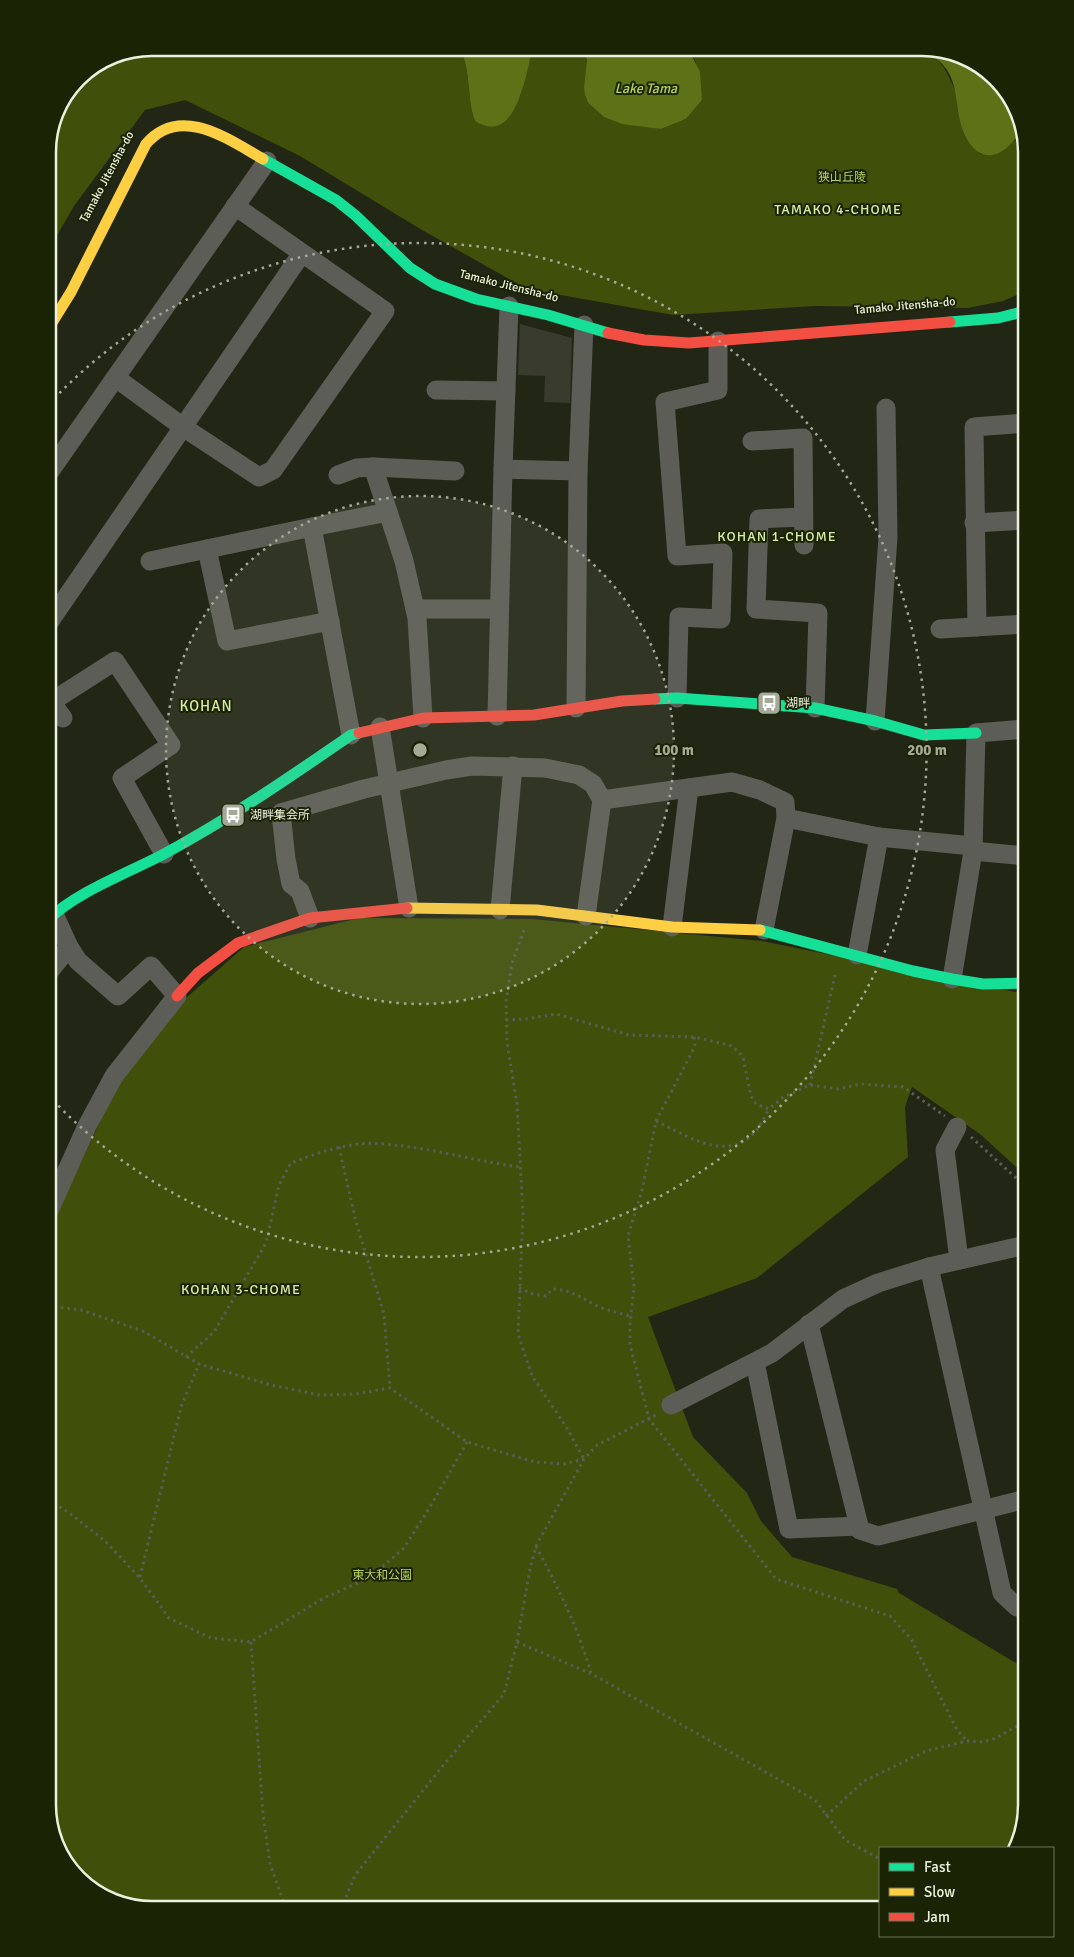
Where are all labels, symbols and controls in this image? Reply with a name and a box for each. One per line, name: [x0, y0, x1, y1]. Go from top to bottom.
water label: Lake Tama: [615, 80, 678, 97]
street label: Tamako Jitensha-do: [77, 129, 137, 225]
park label: 狭山丘陵: [818, 170, 866, 185]
district label: TAMAKO 4-CHOME: [774, 201, 902, 218]
street label: Tamako Jitensha-do: [458, 266, 560, 306]
street label: Tamako Jitensha-do: [854, 294, 956, 318]
district label: KOHAN 1-CHOME: [717, 528, 837, 545]
bus stop icon: 湖畔: [756, 690, 782, 716]
place label: 湖畔: [786, 696, 810, 711]
district label: KOHAN: [179, 697, 233, 715]
centre of rings: [411, 741, 429, 759]
text: 100 m: [654, 741, 694, 759]
text: 200 m: [907, 741, 947, 759]
bus stop icon: 湖畔集会所: [220, 802, 246, 828]
place label: 湖畔集会所: [250, 808, 310, 823]
district label: KOHAN 3-CHOME: [181, 1281, 301, 1298]
park label: 東大和公園: [352, 1568, 412, 1583]
legend: [879, 1847, 1054, 1937]
text: Fast: [924, 1858, 951, 1876]
text: Slow: [924, 1883, 955, 1901]
text: Jam: [924, 1908, 950, 1926]

